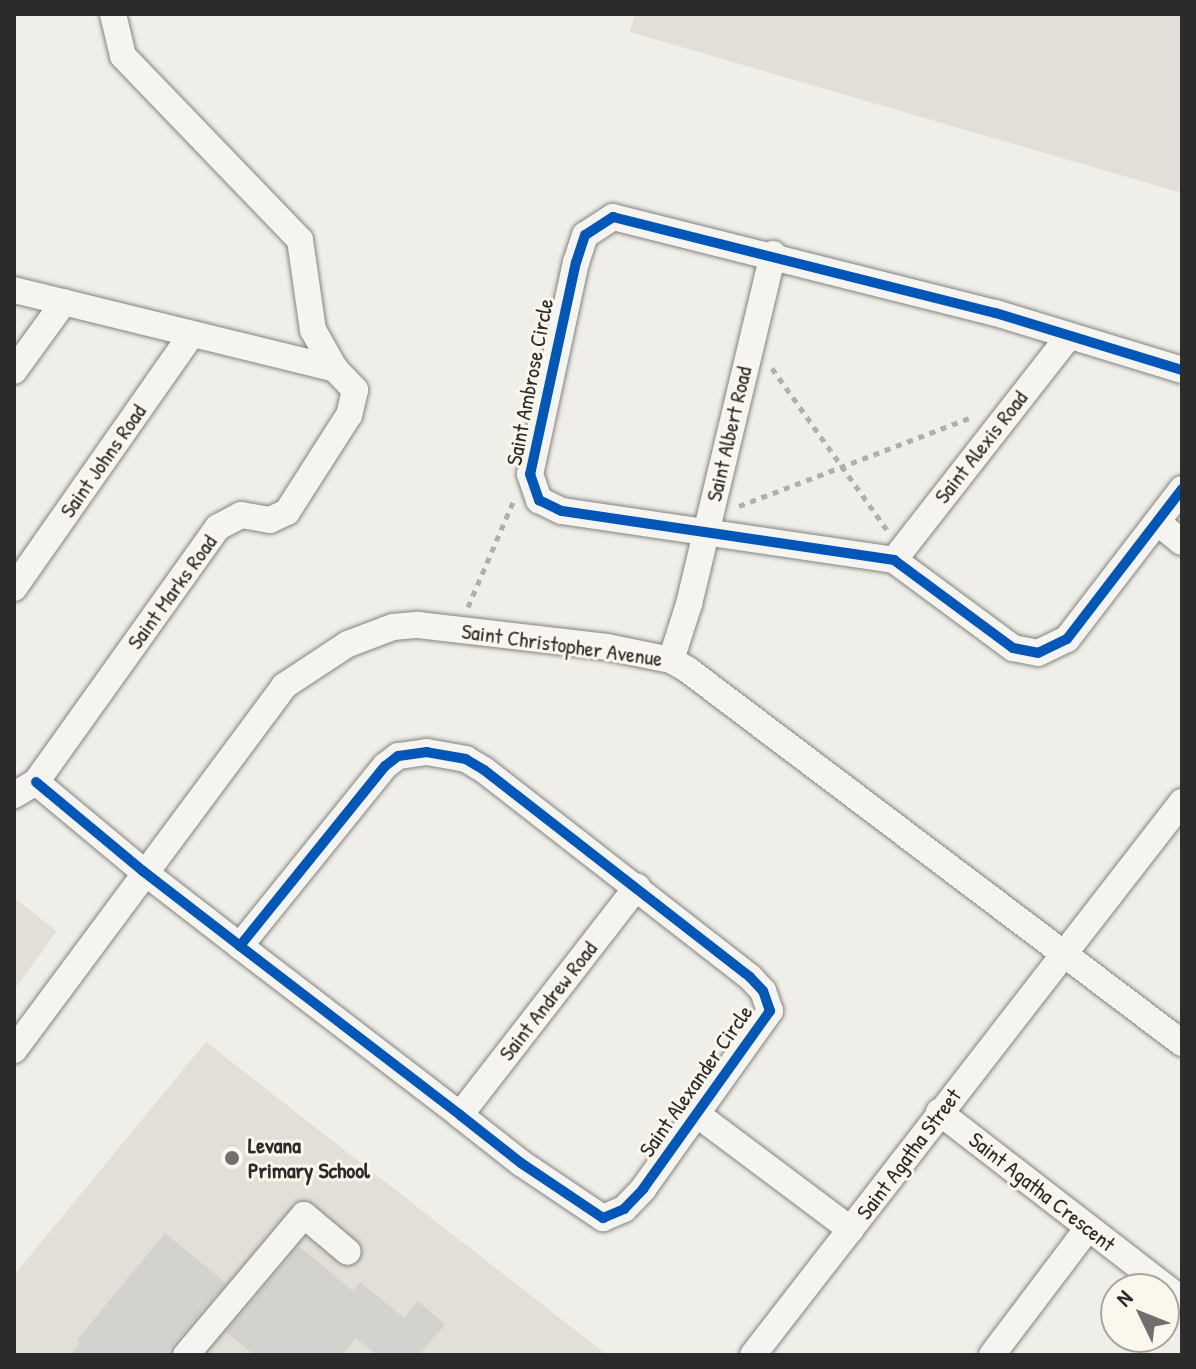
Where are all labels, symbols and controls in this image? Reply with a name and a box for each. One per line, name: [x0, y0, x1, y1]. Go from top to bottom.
street label: Saint Ambrose Circle: [501, 296, 559, 468]
street label: Saint Albert Road: [701, 364, 757, 504]
street label: Saint Alexis Road: [929, 385, 1033, 509]
street label: Saint Johns Road: [54, 399, 152, 523]
street label: Saint Marks Road: [122, 530, 222, 654]
street label: Saint Christopher Avenue: [460, 618, 664, 672]
street label: Saint Andrew Road: [493, 936, 603, 1066]
street label: Saint Alexander Circle: [634, 1000, 758, 1162]
street label: Saint Agatha Street: [851, 1083, 967, 1225]
street label: Saint Agatha Crescent: [964, 1127, 1120, 1257]
place label: Levana Primary School: [248, 1132, 370, 1184]
marker: Levana Primary School: [223, 1149, 241, 1167]
north arrow: [1100, 1273, 1180, 1353]
text: N: [1109, 1283, 1139, 1313]

